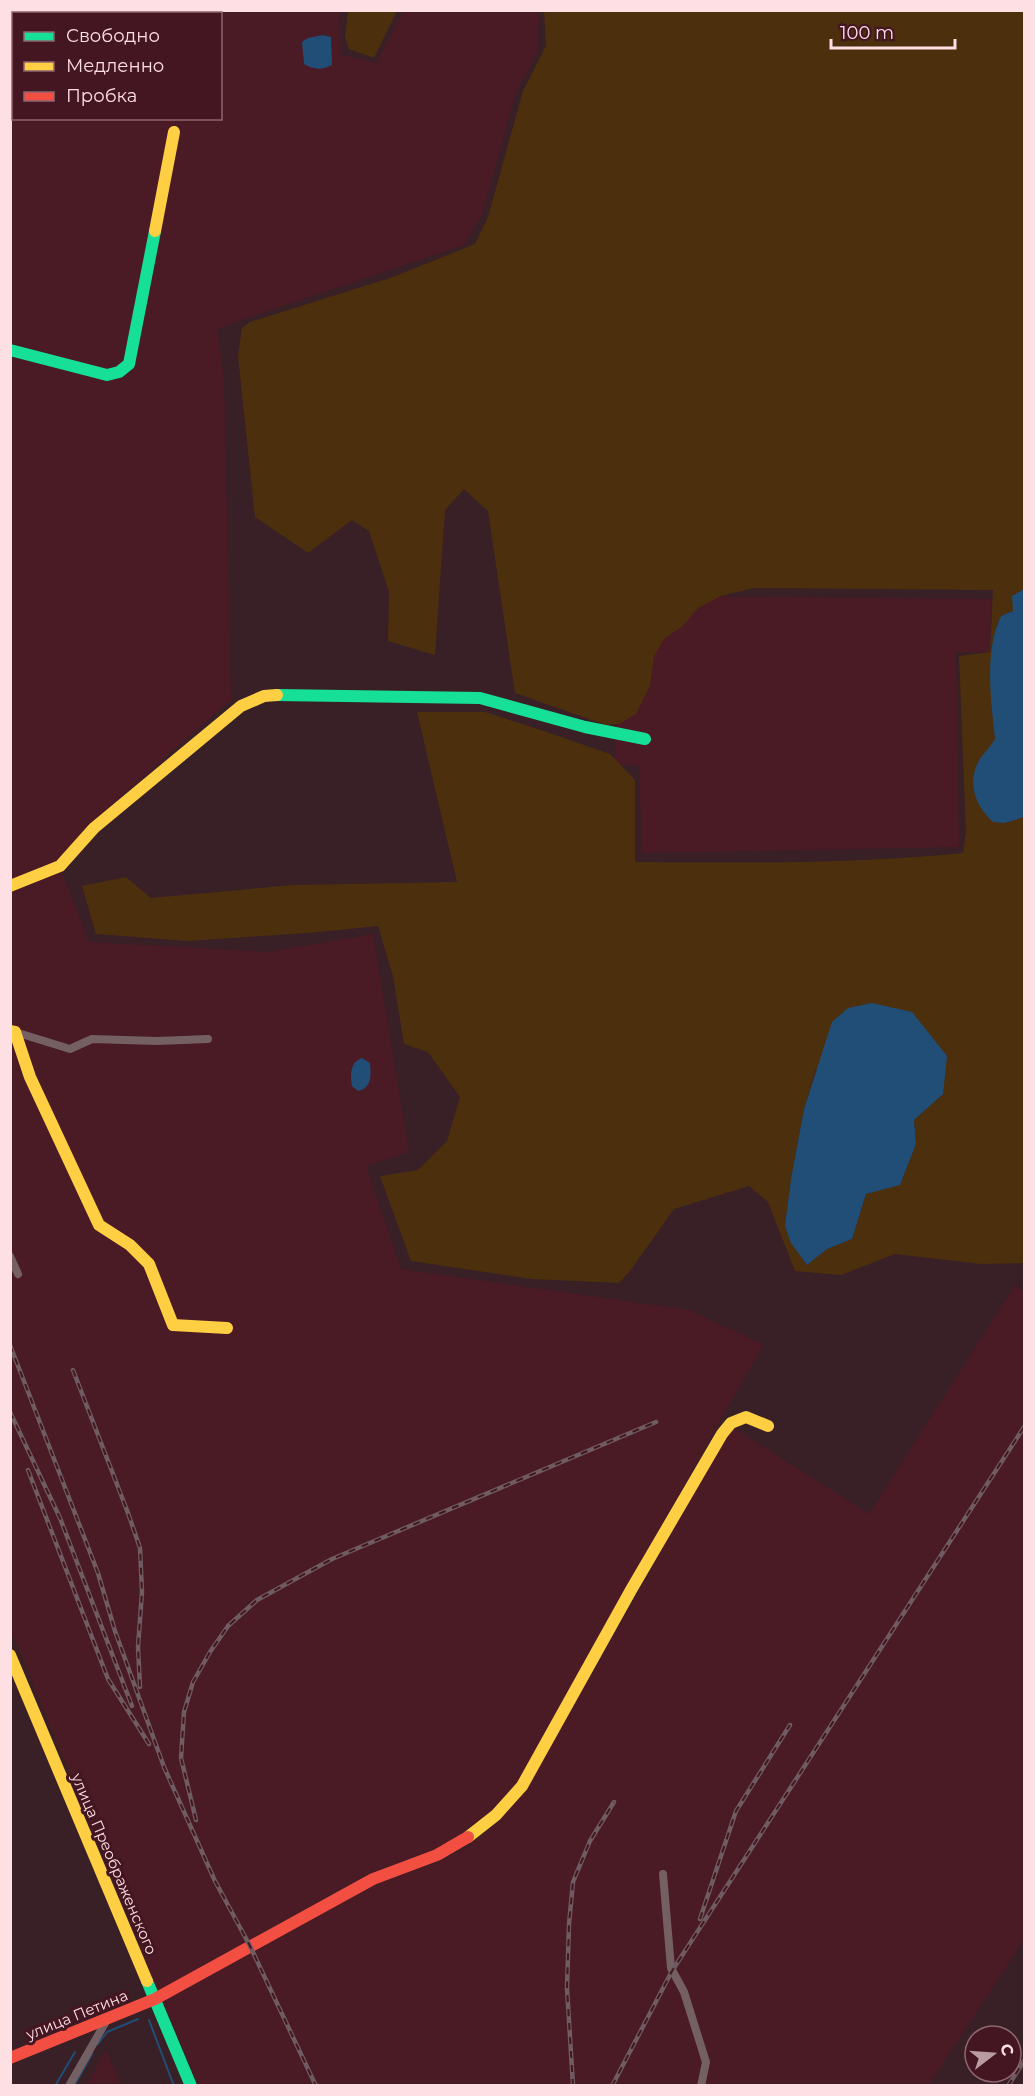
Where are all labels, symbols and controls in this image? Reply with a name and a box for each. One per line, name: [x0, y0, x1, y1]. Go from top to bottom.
legend: [12, 12, 222, 120]
scale bar: [831, 12, 956, 50]
text: 100 m: [840, 22, 894, 44]
text: Свободно: [66, 25, 160, 47]
text: Медленно: [66, 55, 164, 77]
text: Пробка: [66, 85, 137, 107]
street label: улица Преображенского: [67, 1769, 161, 1957]
street label: улица Петина: [22, 1985, 131, 2044]
north arrow: [963, 2024, 1023, 2084]
text: С: [996, 2041, 1018, 2058]

